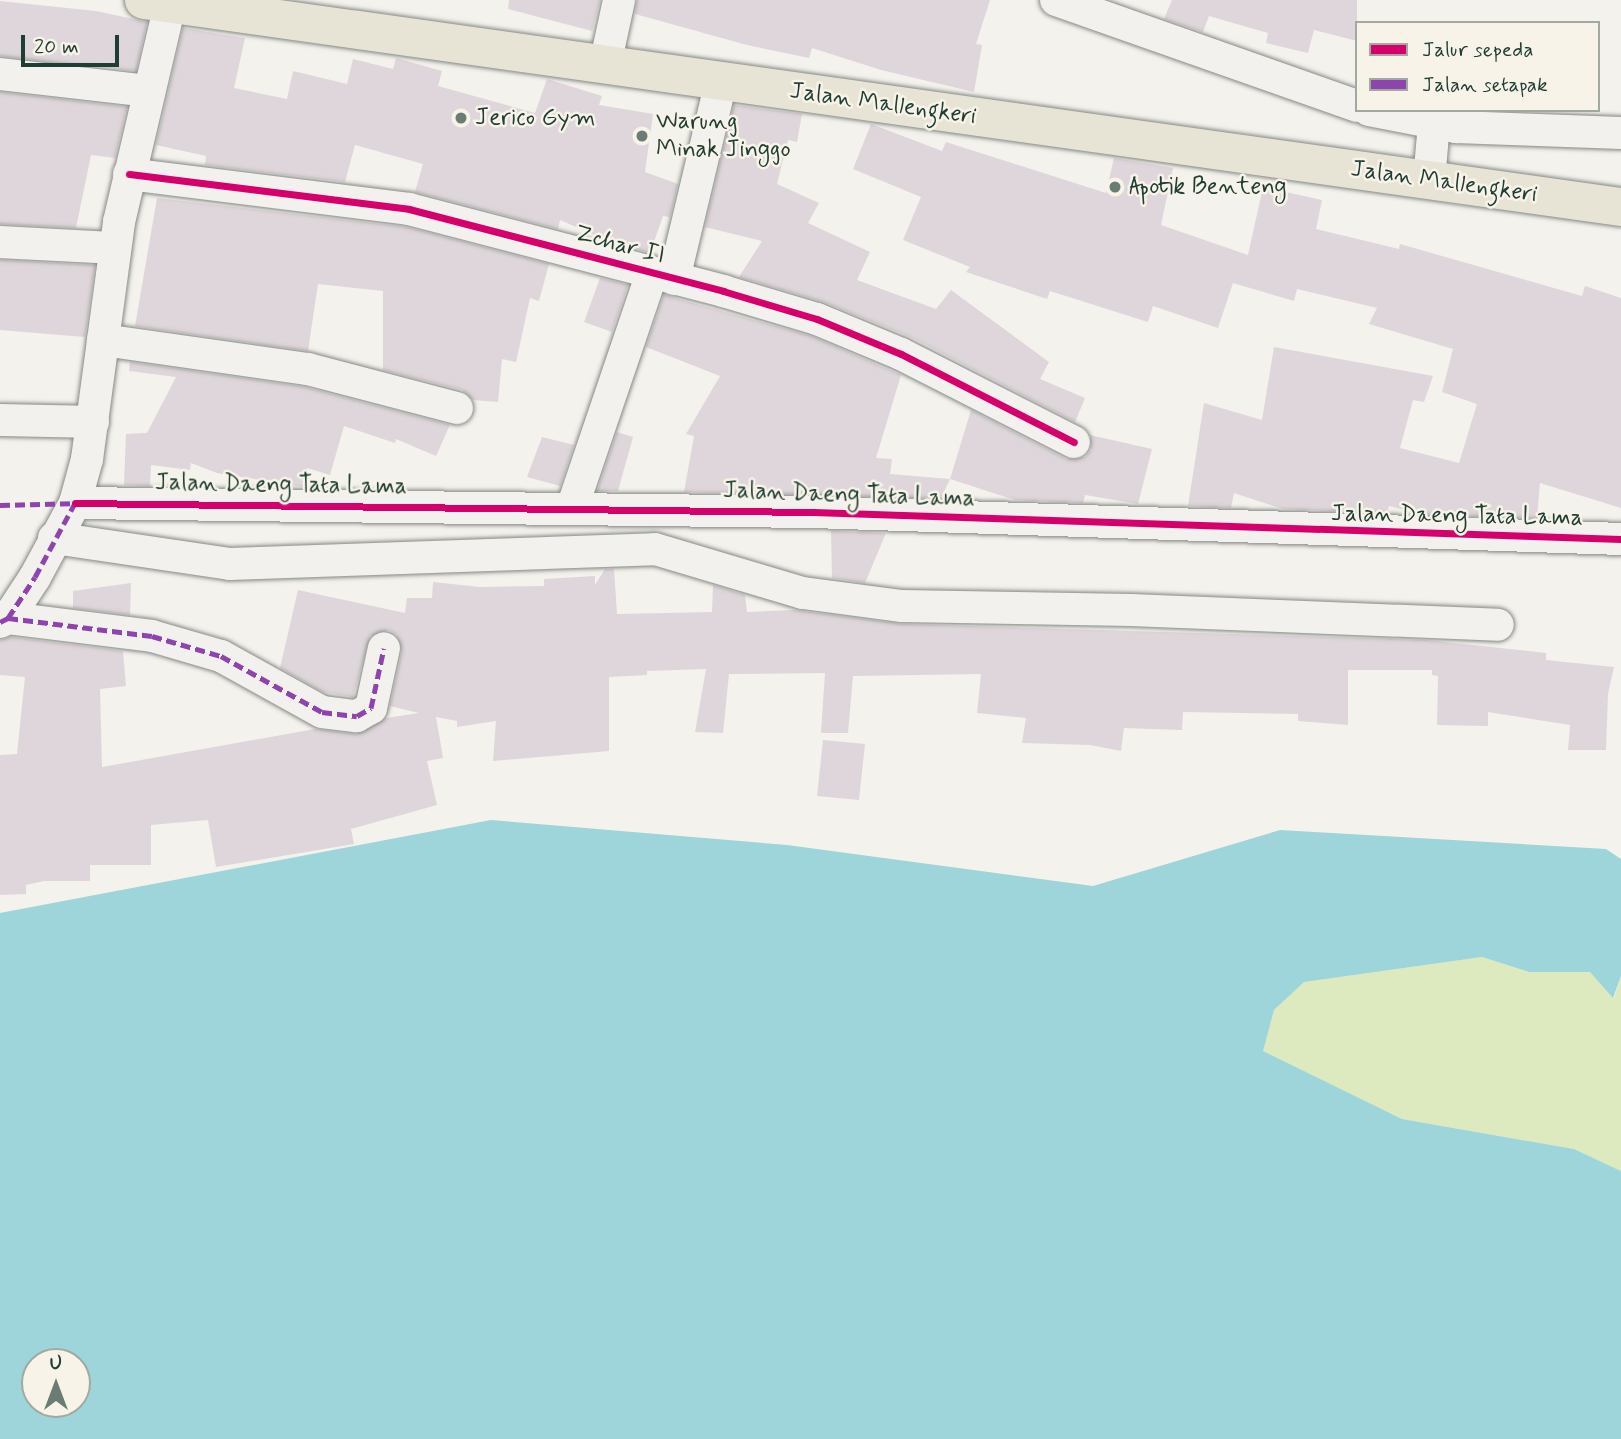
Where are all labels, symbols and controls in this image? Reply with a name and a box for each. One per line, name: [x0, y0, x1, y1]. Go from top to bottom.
scale bar: [24, 21, 122, 65]
legend: [1355, 21, 1600, 112]
text: 20 m: [34, 33, 79, 61]
text: Jalur sepeda: [1422, 36, 1533, 64]
text: Jalan setapak: [1422, 71, 1548, 99]
street label: Jalan Mallengkeri: [789, 77, 977, 131]
place label: Jerico Gym: [475, 104, 596, 132]
place label: Warung Minak Jinggo: [656, 108, 790, 164]
marker: Jerico Gym: [453, 110, 469, 126]
marker: Warung Minak Jinggo: [634, 128, 650, 144]
street label: Jalan Mallengkeri: [1350, 155, 1538, 209]
place label: Apotik Benteng: [1129, 173, 1278, 201]
marker: Apotik Benteng: [1107, 179, 1123, 195]
street label: Zchar II: [569, 218, 671, 272]
street label: Jalan Daeng Tata Lama: [155, 468, 407, 502]
street label: Jalan Daeng Tata Lama: [723, 476, 975, 514]
street label: Jalan Daeng Tata Lama: [1331, 499, 1583, 533]
north arrow: [21, 1348, 91, 1418]
text: U: [50, 1351, 62, 1376]

